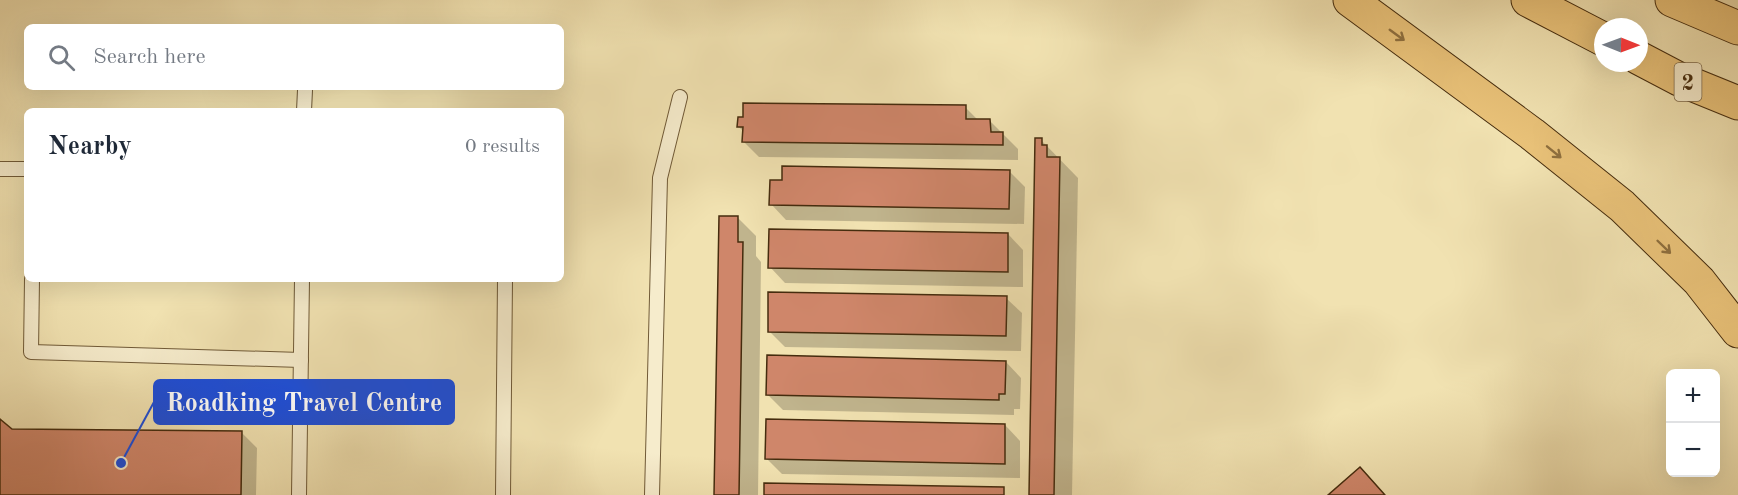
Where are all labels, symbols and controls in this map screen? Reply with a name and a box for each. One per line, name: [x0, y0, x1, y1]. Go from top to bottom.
north arrow: [1594, 18, 1648, 72]
search box: [24, 24, 564, 90]
one-way arrow: [1389, 29, 1405, 41]
icon: search: [45, 41, 78, 74]
text: Search here: [93, 46, 206, 68]
road number: 2: [1674, 63, 1702, 101]
text: Nearby: [48, 134, 132, 160]
text: 0 results: [465, 137, 540, 157]
one-way arrow: [1545, 145, 1561, 158]
one-way arrow: [1656, 239, 1671, 254]
map controls: [1666, 369, 1720, 477]
button: +: [1666, 369, 1720, 423]
callout: Roadking Travel Centre: [154, 380, 454, 424]
text: Roadking Travel Centre: [166, 391, 442, 417]
button: −: [1666, 423, 1720, 477]

